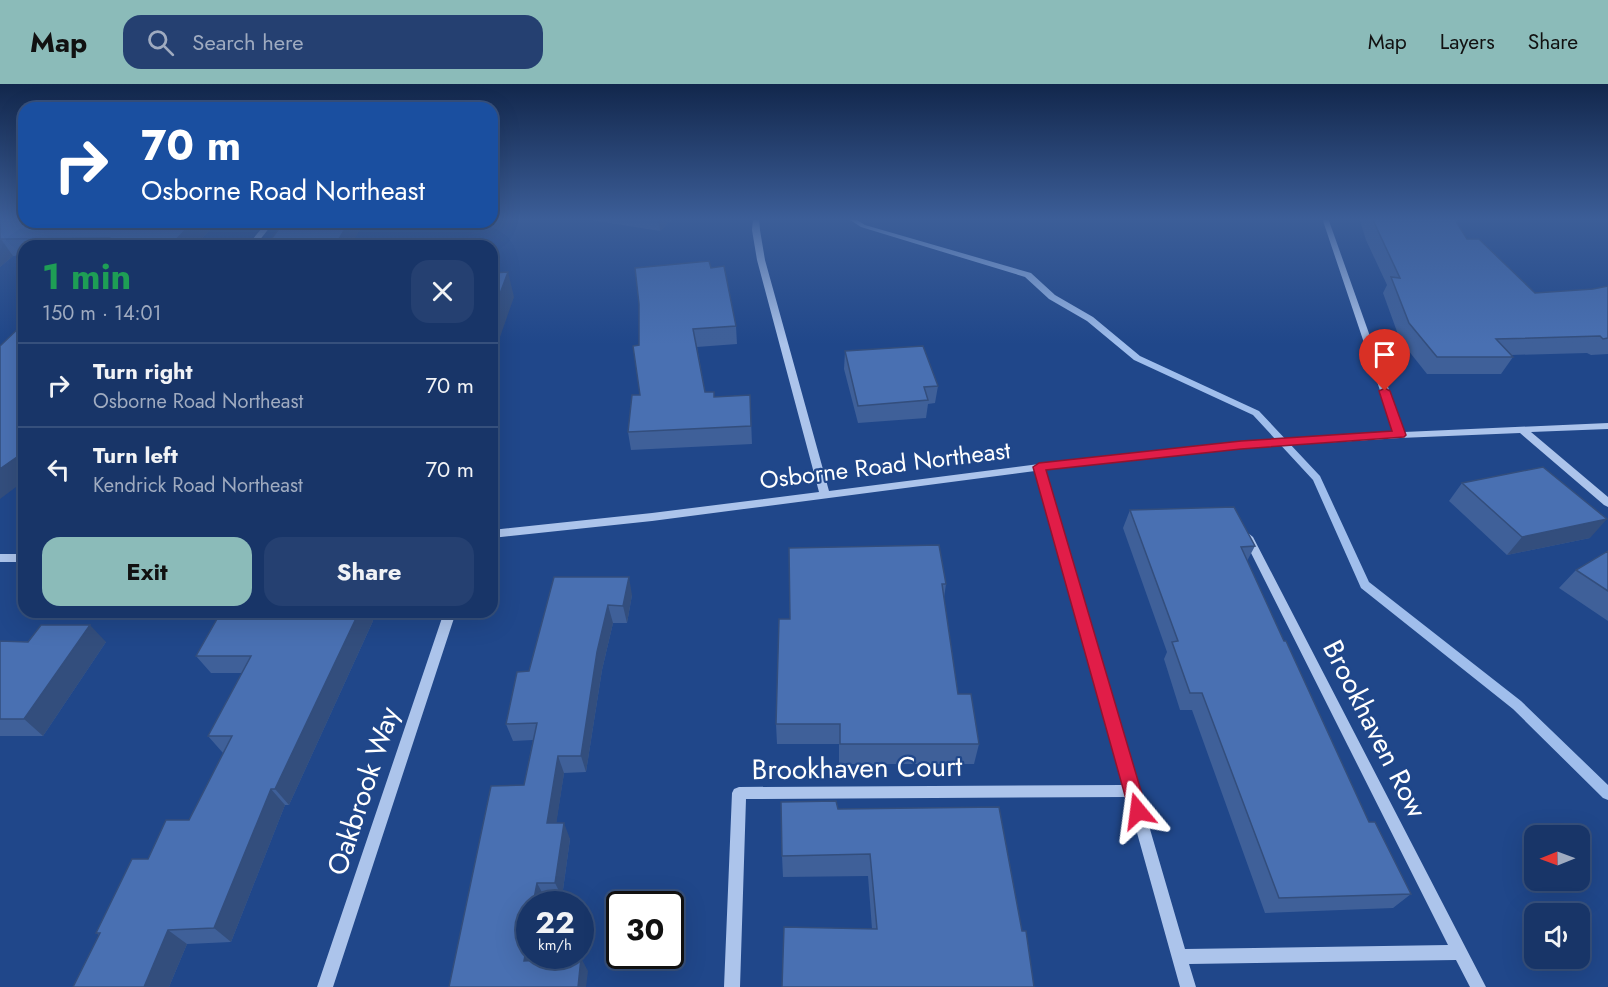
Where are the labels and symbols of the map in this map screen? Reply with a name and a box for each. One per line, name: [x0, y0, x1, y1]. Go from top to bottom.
pin: [1359, 329, 1410, 391]
street label: Osborne Road Northeast: [758, 432, 1013, 498]
street label: Brookhaven Row: [1313, 633, 1437, 825]
street label: Oakbrook Way: [316, 701, 410, 881]
street label: Brookhaven Court: [751, 746, 963, 790]
position arrow: [1106, 779, 1170, 843]
north arrow: [1524, 825, 1590, 891]
speed limit sign: 30: [606, 891, 684, 969]

